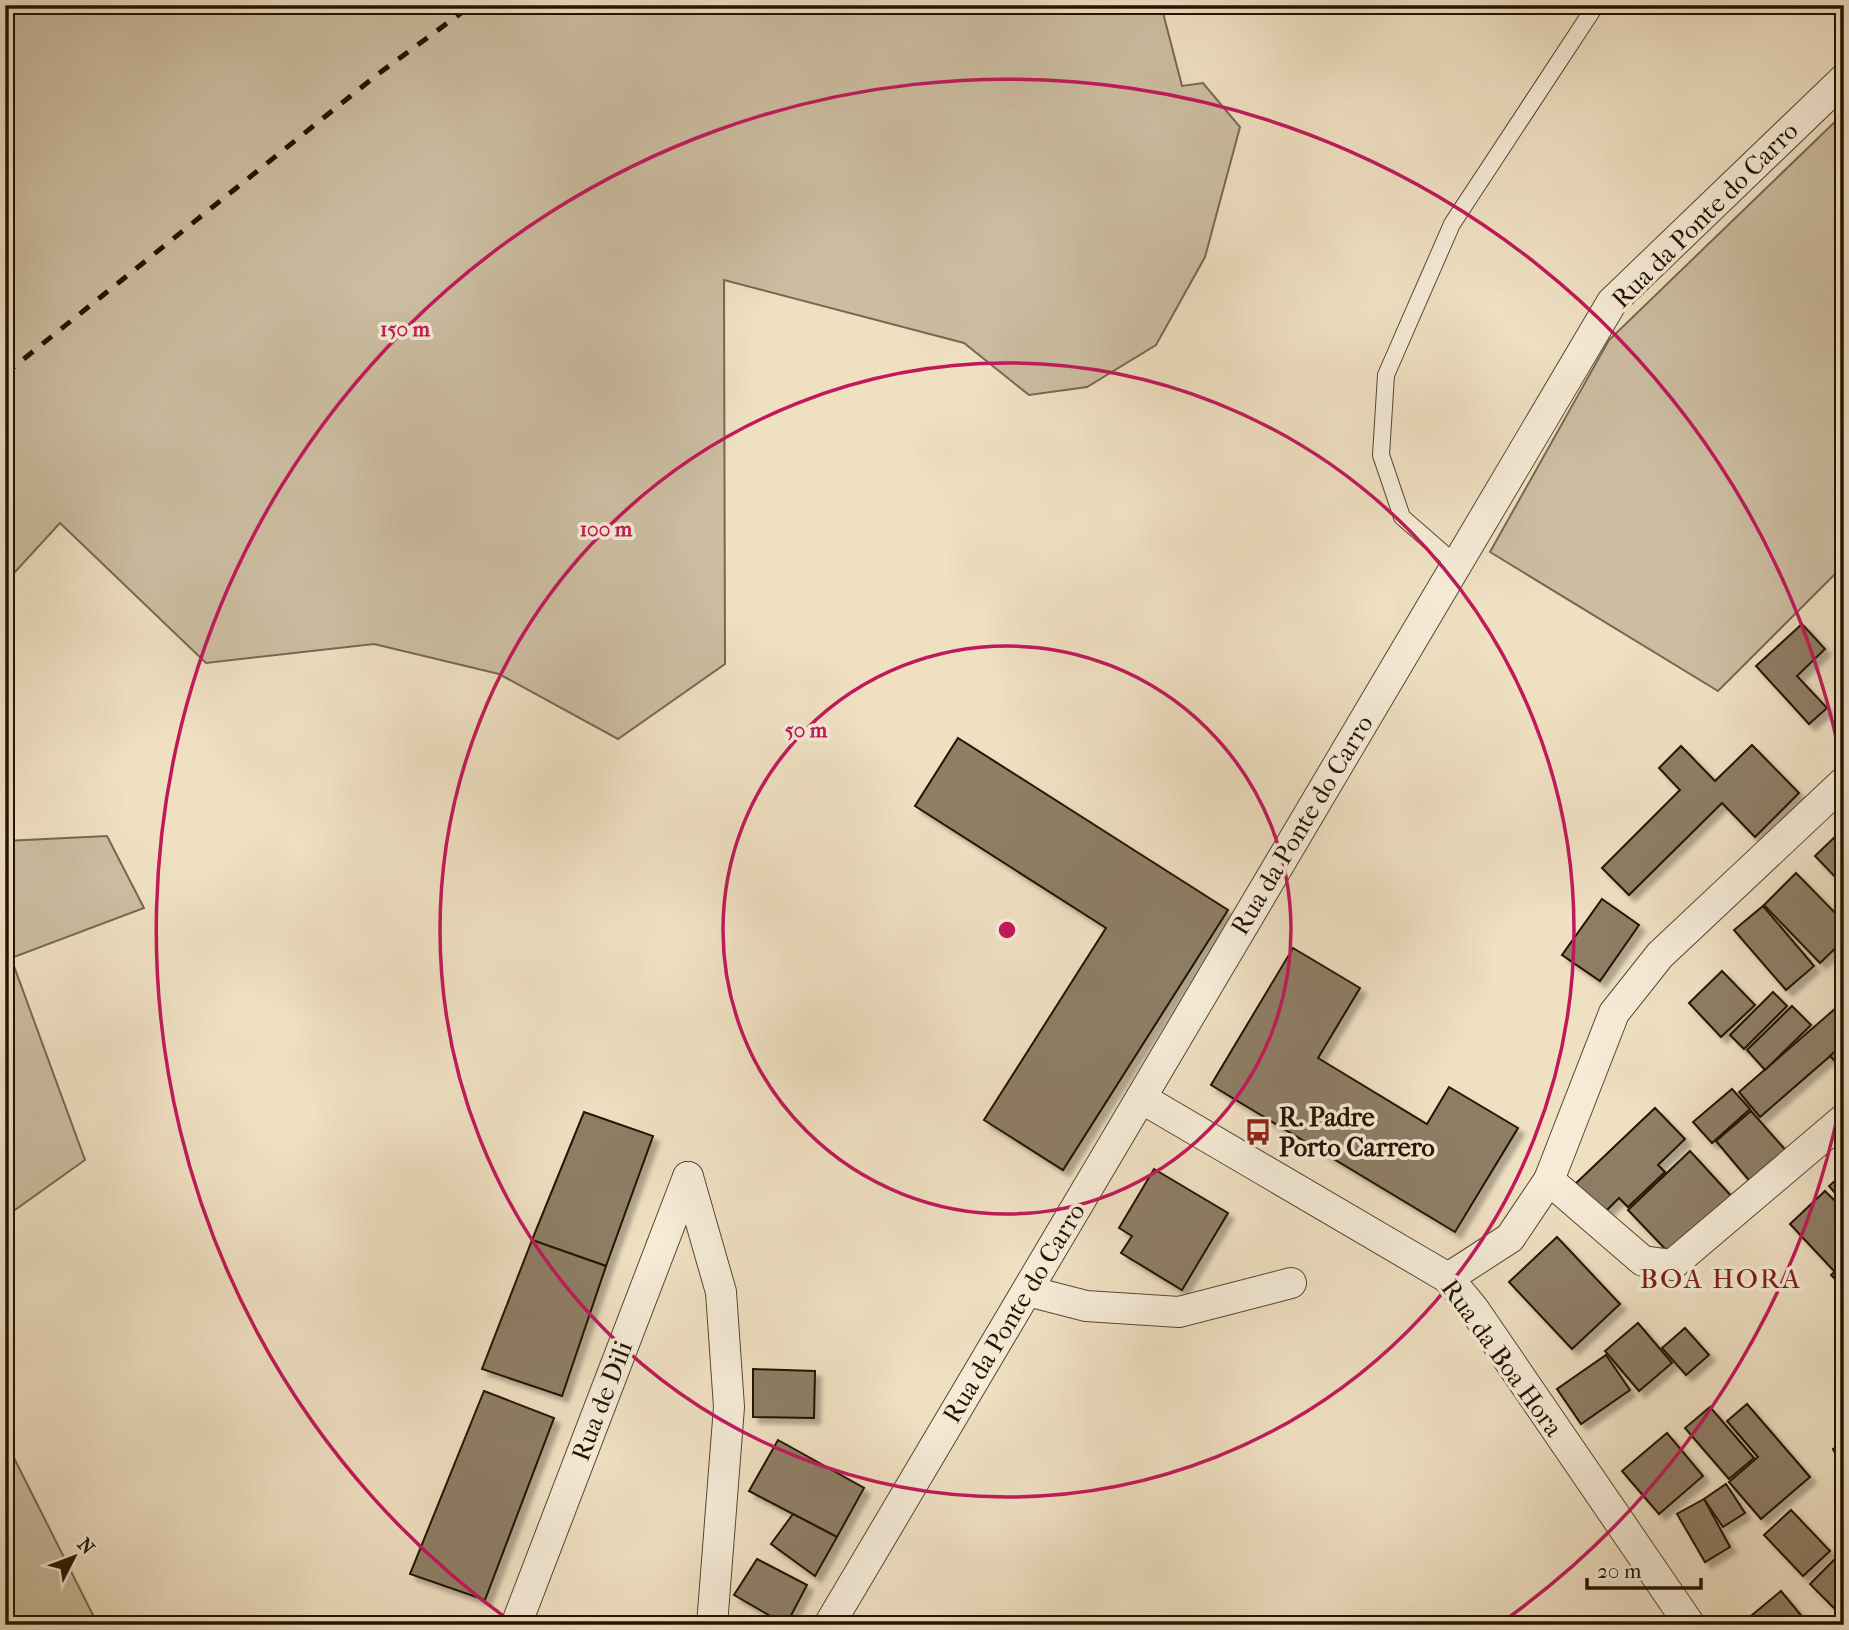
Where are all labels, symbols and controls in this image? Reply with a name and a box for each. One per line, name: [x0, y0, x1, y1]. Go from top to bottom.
street label: Rua da Ponte do Carro: [1605, 115, 1805, 315]
text: 150 m: [380, 317, 431, 341]
text: 100 m: [580, 517, 633, 541]
street label: Rua da Ponte do Carro: [1224, 710, 1380, 940]
text: 50 m: [785, 718, 828, 742]
centre of rings: [995, 918, 1019, 942]
place label: R. Padre Porto Carrero: [1279, 1102, 1435, 1163]
bus stop icon: R. Padre Porto Carrero: [1243, 1117, 1273, 1147]
street label: Rua da Ponte do Carro: [936, 1198, 1092, 1428]
district label: BOA HORA: [1640, 1262, 1802, 1295]
street label: Rua da Boa Hora: [1435, 1273, 1570, 1443]
street label: Rua de Dili: [565, 1336, 639, 1465]
north arrow: [38, 1522, 108, 1592]
text: N: [73, 1534, 99, 1559]
scale bar: [1587, 1546, 1700, 1590]
text: 20 m: [1597, 1559, 1642, 1583]

